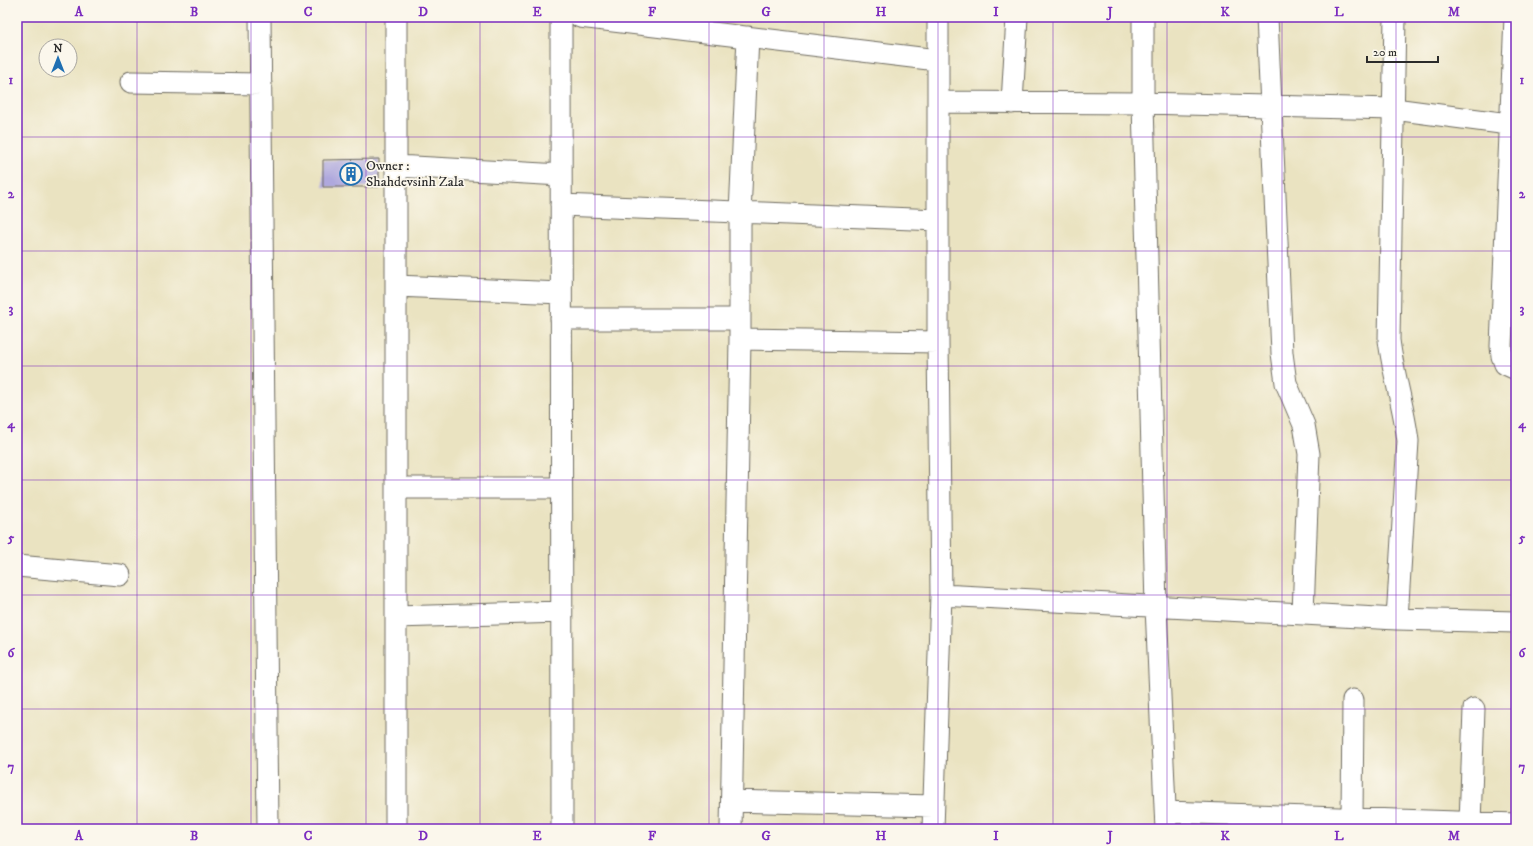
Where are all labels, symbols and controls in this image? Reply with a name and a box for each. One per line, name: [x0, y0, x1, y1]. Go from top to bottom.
text: A: [74, 4, 84, 20]
text: B: [190, 4, 198, 20]
text: C: [304, 4, 313, 20]
text: D: [418, 4, 428, 20]
text: E: [532, 4, 542, 20]
text: F: [648, 4, 657, 20]
text: G: [761, 4, 771, 20]
text: H: [876, 4, 887, 20]
text: I: [993, 4, 999, 20]
text: J: [1105, 4, 1113, 21]
text: K: [1220, 4, 1230, 20]
text: L: [1334, 4, 1344, 20]
text: M: [1448, 4, 1460, 20]
north arrow: [38, 38, 78, 78]
scale bar: [1367, 38, 1438, 64]
text: N: [53, 42, 63, 56]
text: 20 m: [1373, 45, 1397, 60]
text: 1: [9, 72, 14, 88]
text: 1: [1520, 72, 1525, 88]
place label: Owner : Shahdevsinh Zala: [366, 157, 464, 191]
building icon: Owner : Shahdevsinh Zala: [338, 161, 364, 187]
text: 2: [8, 186, 15, 202]
text: 2: [1519, 186, 1526, 202]
text: 3: [9, 301, 14, 317]
text: 3: [1520, 301, 1525, 317]
text: 4: [6, 416, 15, 433]
text: 4: [1517, 416, 1526, 433]
text: 5: [7, 530, 15, 546]
text: 5: [1518, 530, 1526, 546]
text: 6: [8, 645, 16, 661]
text: 6: [1519, 645, 1527, 661]
text: 7: [8, 759, 15, 775]
text: 7: [1519, 759, 1526, 775]
text: A: [74, 828, 84, 844]
text: B: [190, 828, 198, 844]
text: C: [304, 828, 313, 844]
text: D: [418, 828, 428, 844]
text: E: [532, 828, 542, 844]
text: F: [648, 828, 657, 844]
text: G: [761, 828, 771, 844]
text: H: [876, 828, 887, 844]
text: I: [993, 828, 999, 844]
text: J: [1105, 828, 1113, 845]
text: K: [1220, 828, 1230, 844]
text: L: [1334, 828, 1344, 844]
text: M: [1448, 828, 1460, 844]

